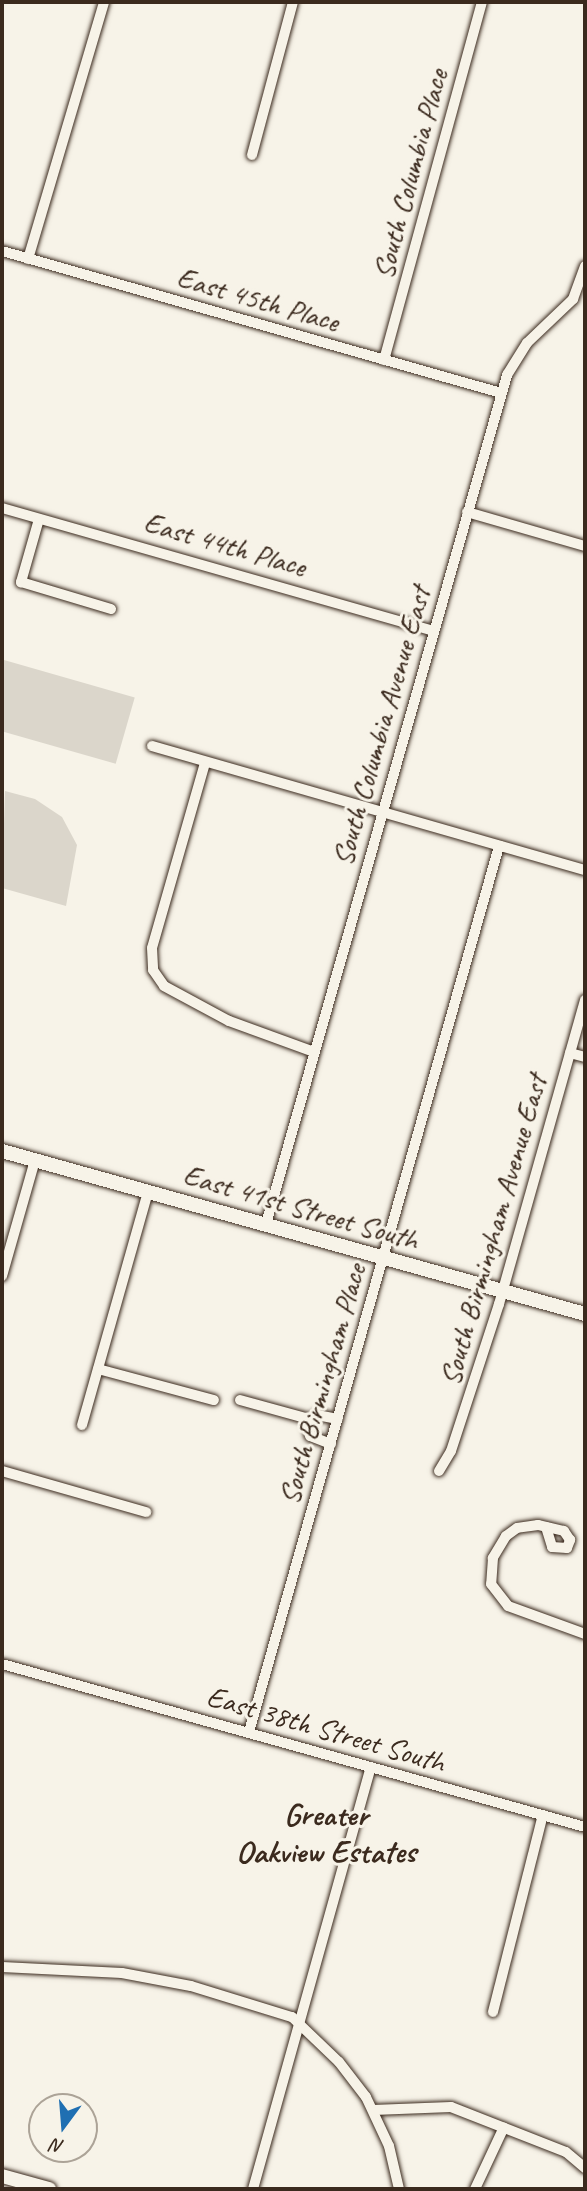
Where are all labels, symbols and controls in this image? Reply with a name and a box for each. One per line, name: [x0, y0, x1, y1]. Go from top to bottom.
street label: South Columbia Place: [364, 64, 456, 284]
street label: East 45th Place: [173, 259, 343, 339]
street label: East 44th Place: [140, 504, 310, 584]
street label: South Columbia Avenue East: [324, 581, 438, 871]
street label: South Birmingham Avenue East: [431, 1070, 555, 1390]
street label: East 41st Street South: [179, 1156, 423, 1258]
street label: South Birmingham Place: [270, 1259, 374, 1509]
street label: East 38th Street South: [203, 1678, 449, 1780]
district label: Greater Oakview Estates: [236, 1797, 416, 1872]
north arrow: [28, 2093, 98, 2163]
text: N: [49, 2133, 67, 2159]

